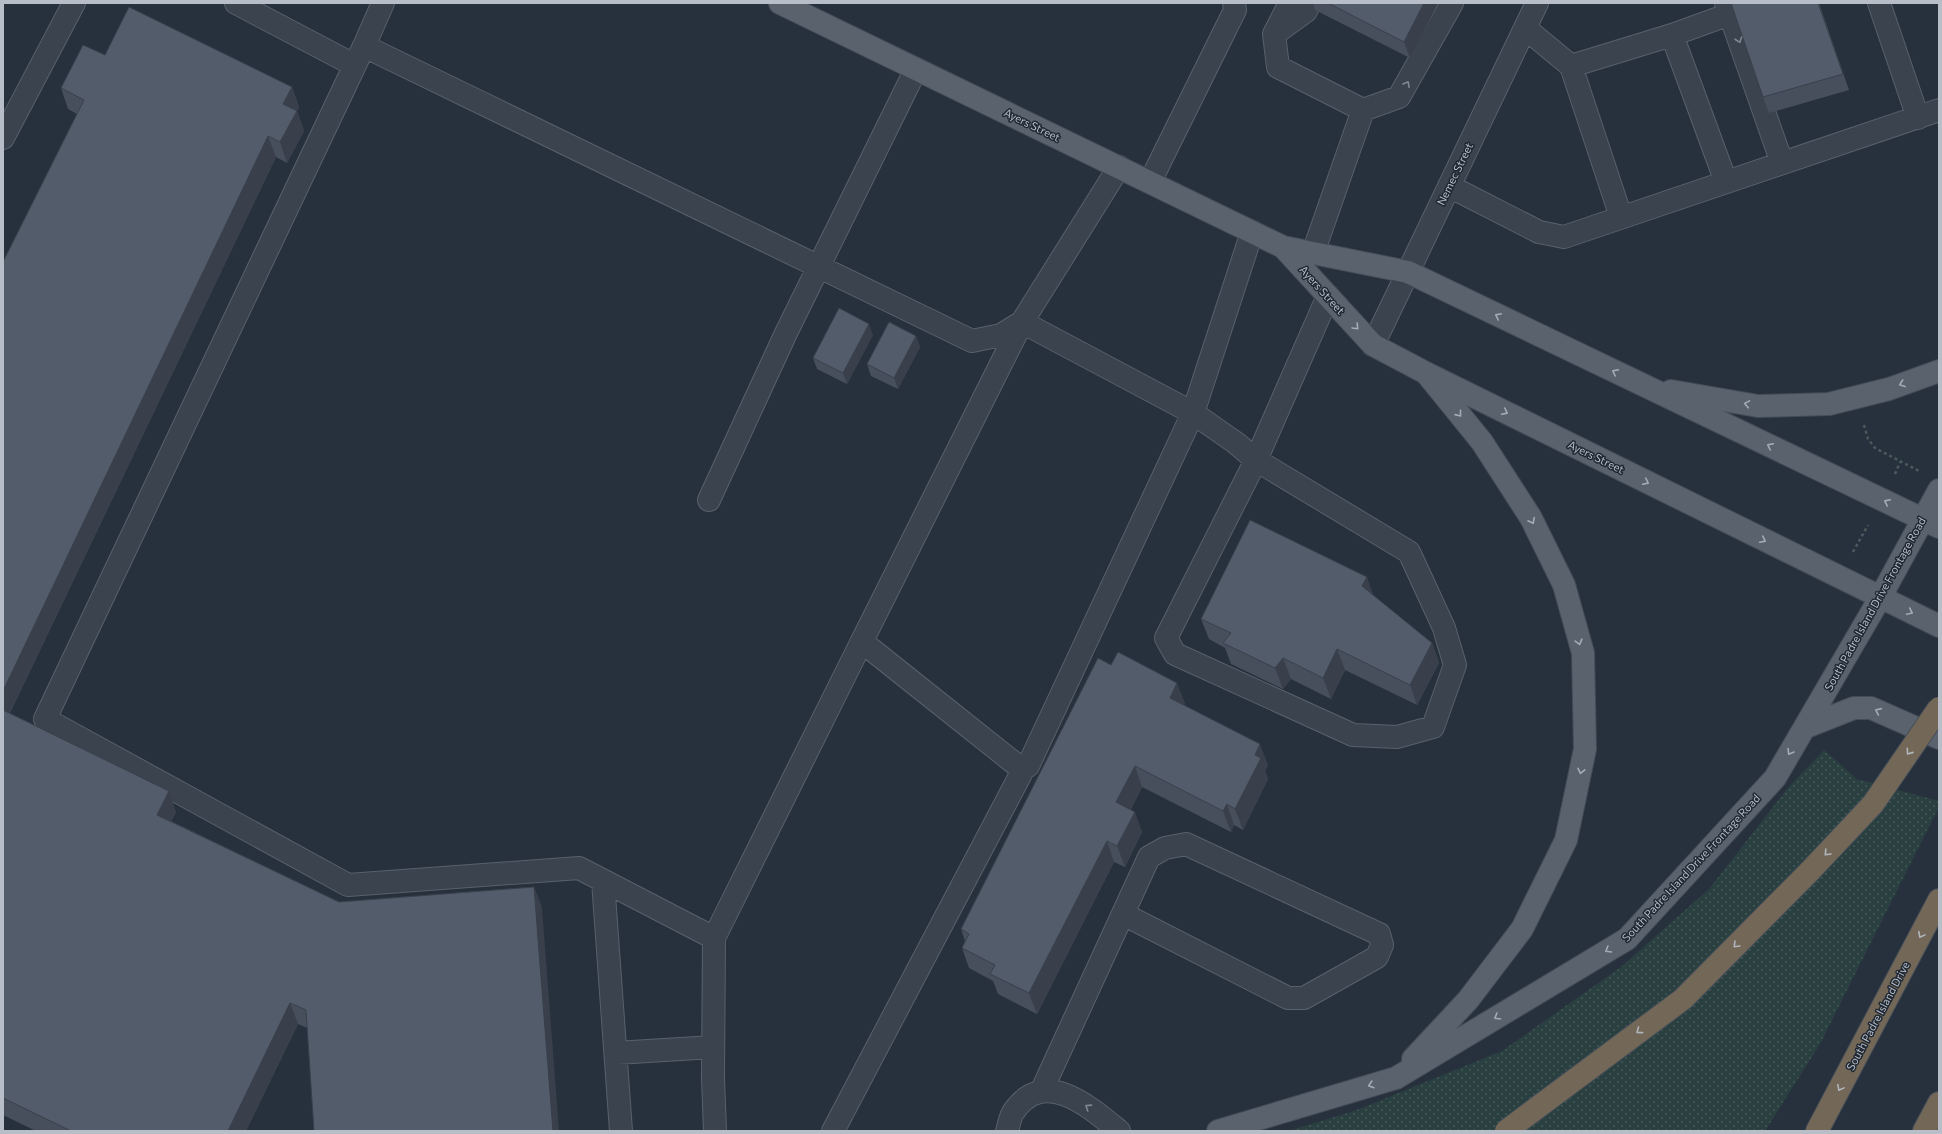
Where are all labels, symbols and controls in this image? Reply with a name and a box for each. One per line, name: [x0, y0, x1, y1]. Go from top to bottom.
one-way arrow: [1734, 36, 1743, 43]
one-way arrow: [1402, 81, 1409, 88]
street label: Ayers Street: [1002, 105, 1063, 144]
street label: Nemec Street: [1434, 140, 1476, 207]
street label: Ayers Street: [1297, 263, 1348, 317]
one-way arrow: [1494, 313, 1502, 321]
one-way arrow: [1352, 322, 1359, 330]
one-way arrow: [1611, 369, 1619, 377]
one-way arrow: [1899, 380, 1906, 388]
one-way arrow: [1744, 400, 1750, 409]
one-way arrow: [1500, 407, 1508, 415]
one-way arrow: [1455, 409, 1462, 416]
street label: Ayers Street: [1566, 437, 1627, 476]
one-way arrow: [1766, 443, 1774, 451]
one-way arrow: [1642, 477, 1649, 485]
one-way arrow: [1884, 499, 1891, 507]
street label: South Padre Island Drive Frontage Road: [1821, 515, 1928, 693]
one-way arrow: [1527, 517, 1535, 524]
one-way arrow: [1758, 535, 1766, 543]
one-way arrow: [1905, 607, 1913, 615]
one-way arrow: [1574, 638, 1583, 645]
one-way arrow: [1874, 708, 1882, 716]
one-way arrow: [1788, 748, 1795, 755]
one-way arrow: [1906, 748, 1914, 755]
one-way arrow: [1577, 767, 1585, 774]
street label: South Padre Island Drive Frontage Road: [1619, 791, 1762, 944]
one-way arrow: [1825, 848, 1832, 855]
one-way arrow: [1918, 930, 1926, 938]
one-way arrow: [1733, 940, 1741, 948]
one-way arrow: [1605, 945, 1612, 953]
street label: South Padre Island Drive: [1843, 959, 1912, 1072]
one-way arrow: [1494, 1012, 1501, 1020]
one-way arrow: [1637, 1027, 1644, 1034]
one-way arrow: [1368, 1080, 1375, 1089]
one-way arrow: [1837, 1084, 1844, 1092]
one-way arrow: [1085, 1104, 1092, 1112]

